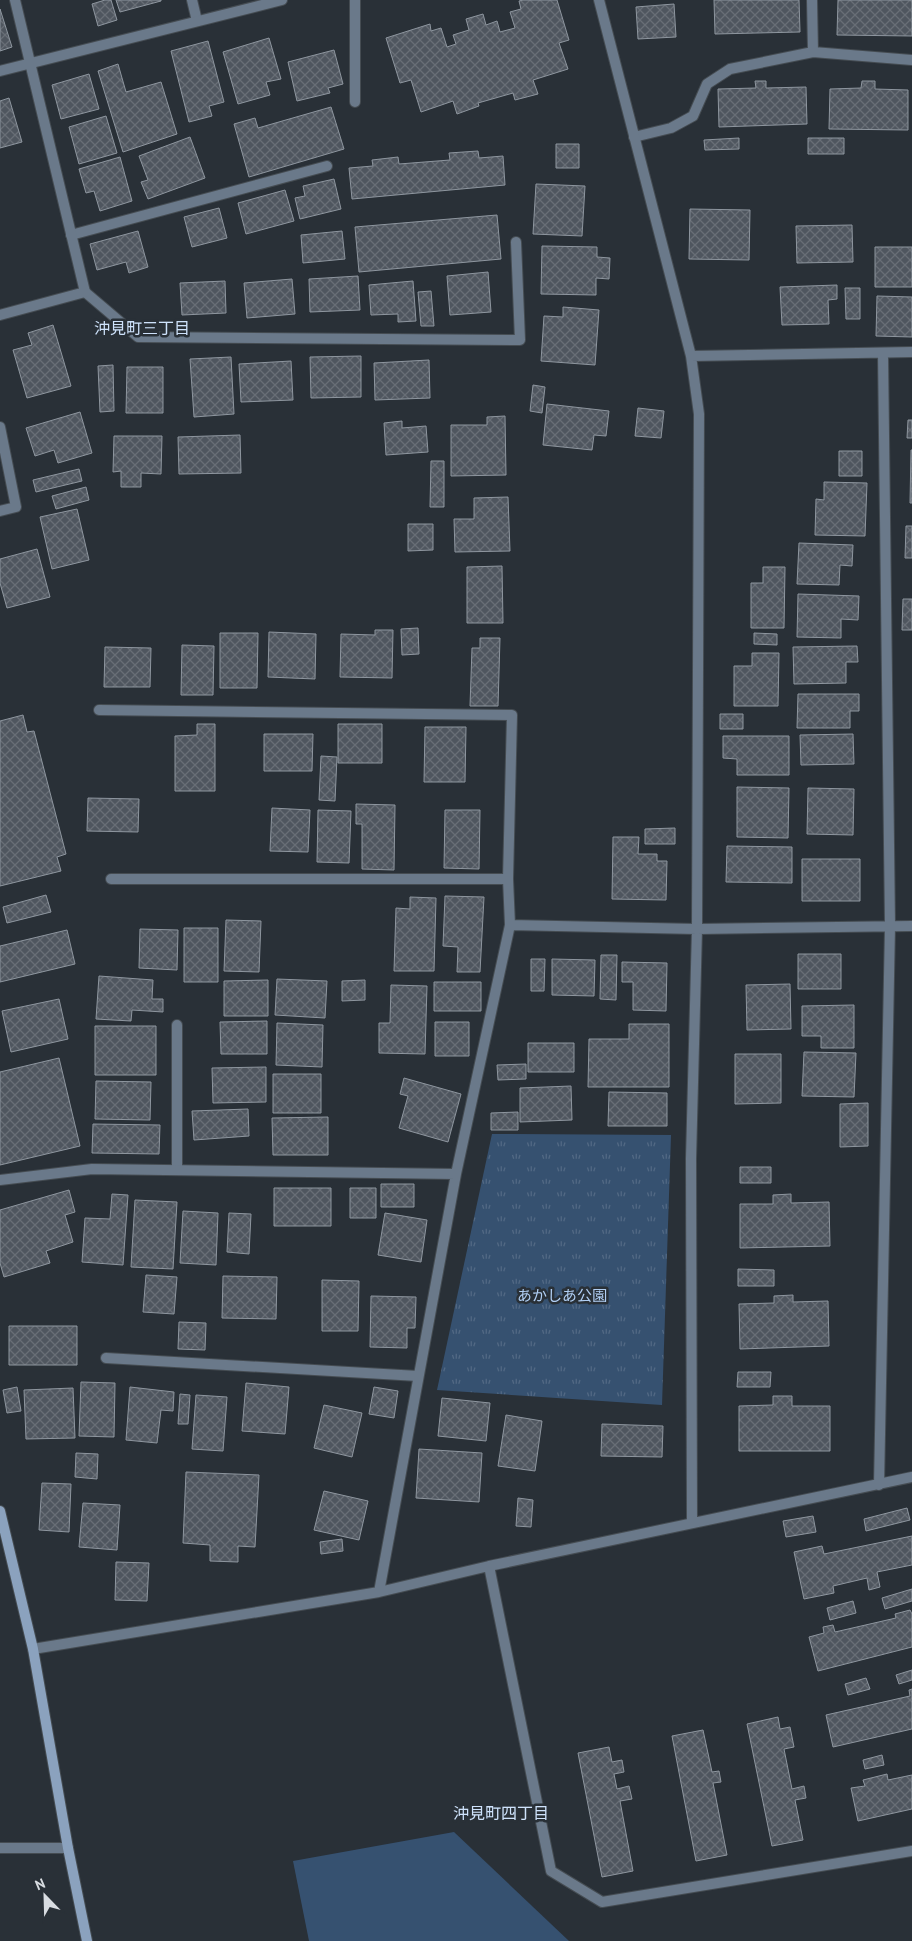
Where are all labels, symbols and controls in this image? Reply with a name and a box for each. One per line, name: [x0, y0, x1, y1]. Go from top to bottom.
district label: 沖見町三丁目: [94, 318, 190, 338]
park label: あかしあ公園: [517, 1286, 607, 1305]
district label: 沖見町四丁目: [453, 1803, 549, 1823]
north arrow: [20, 1871, 70, 1921]
text: N: [32, 1874, 48, 1894]

